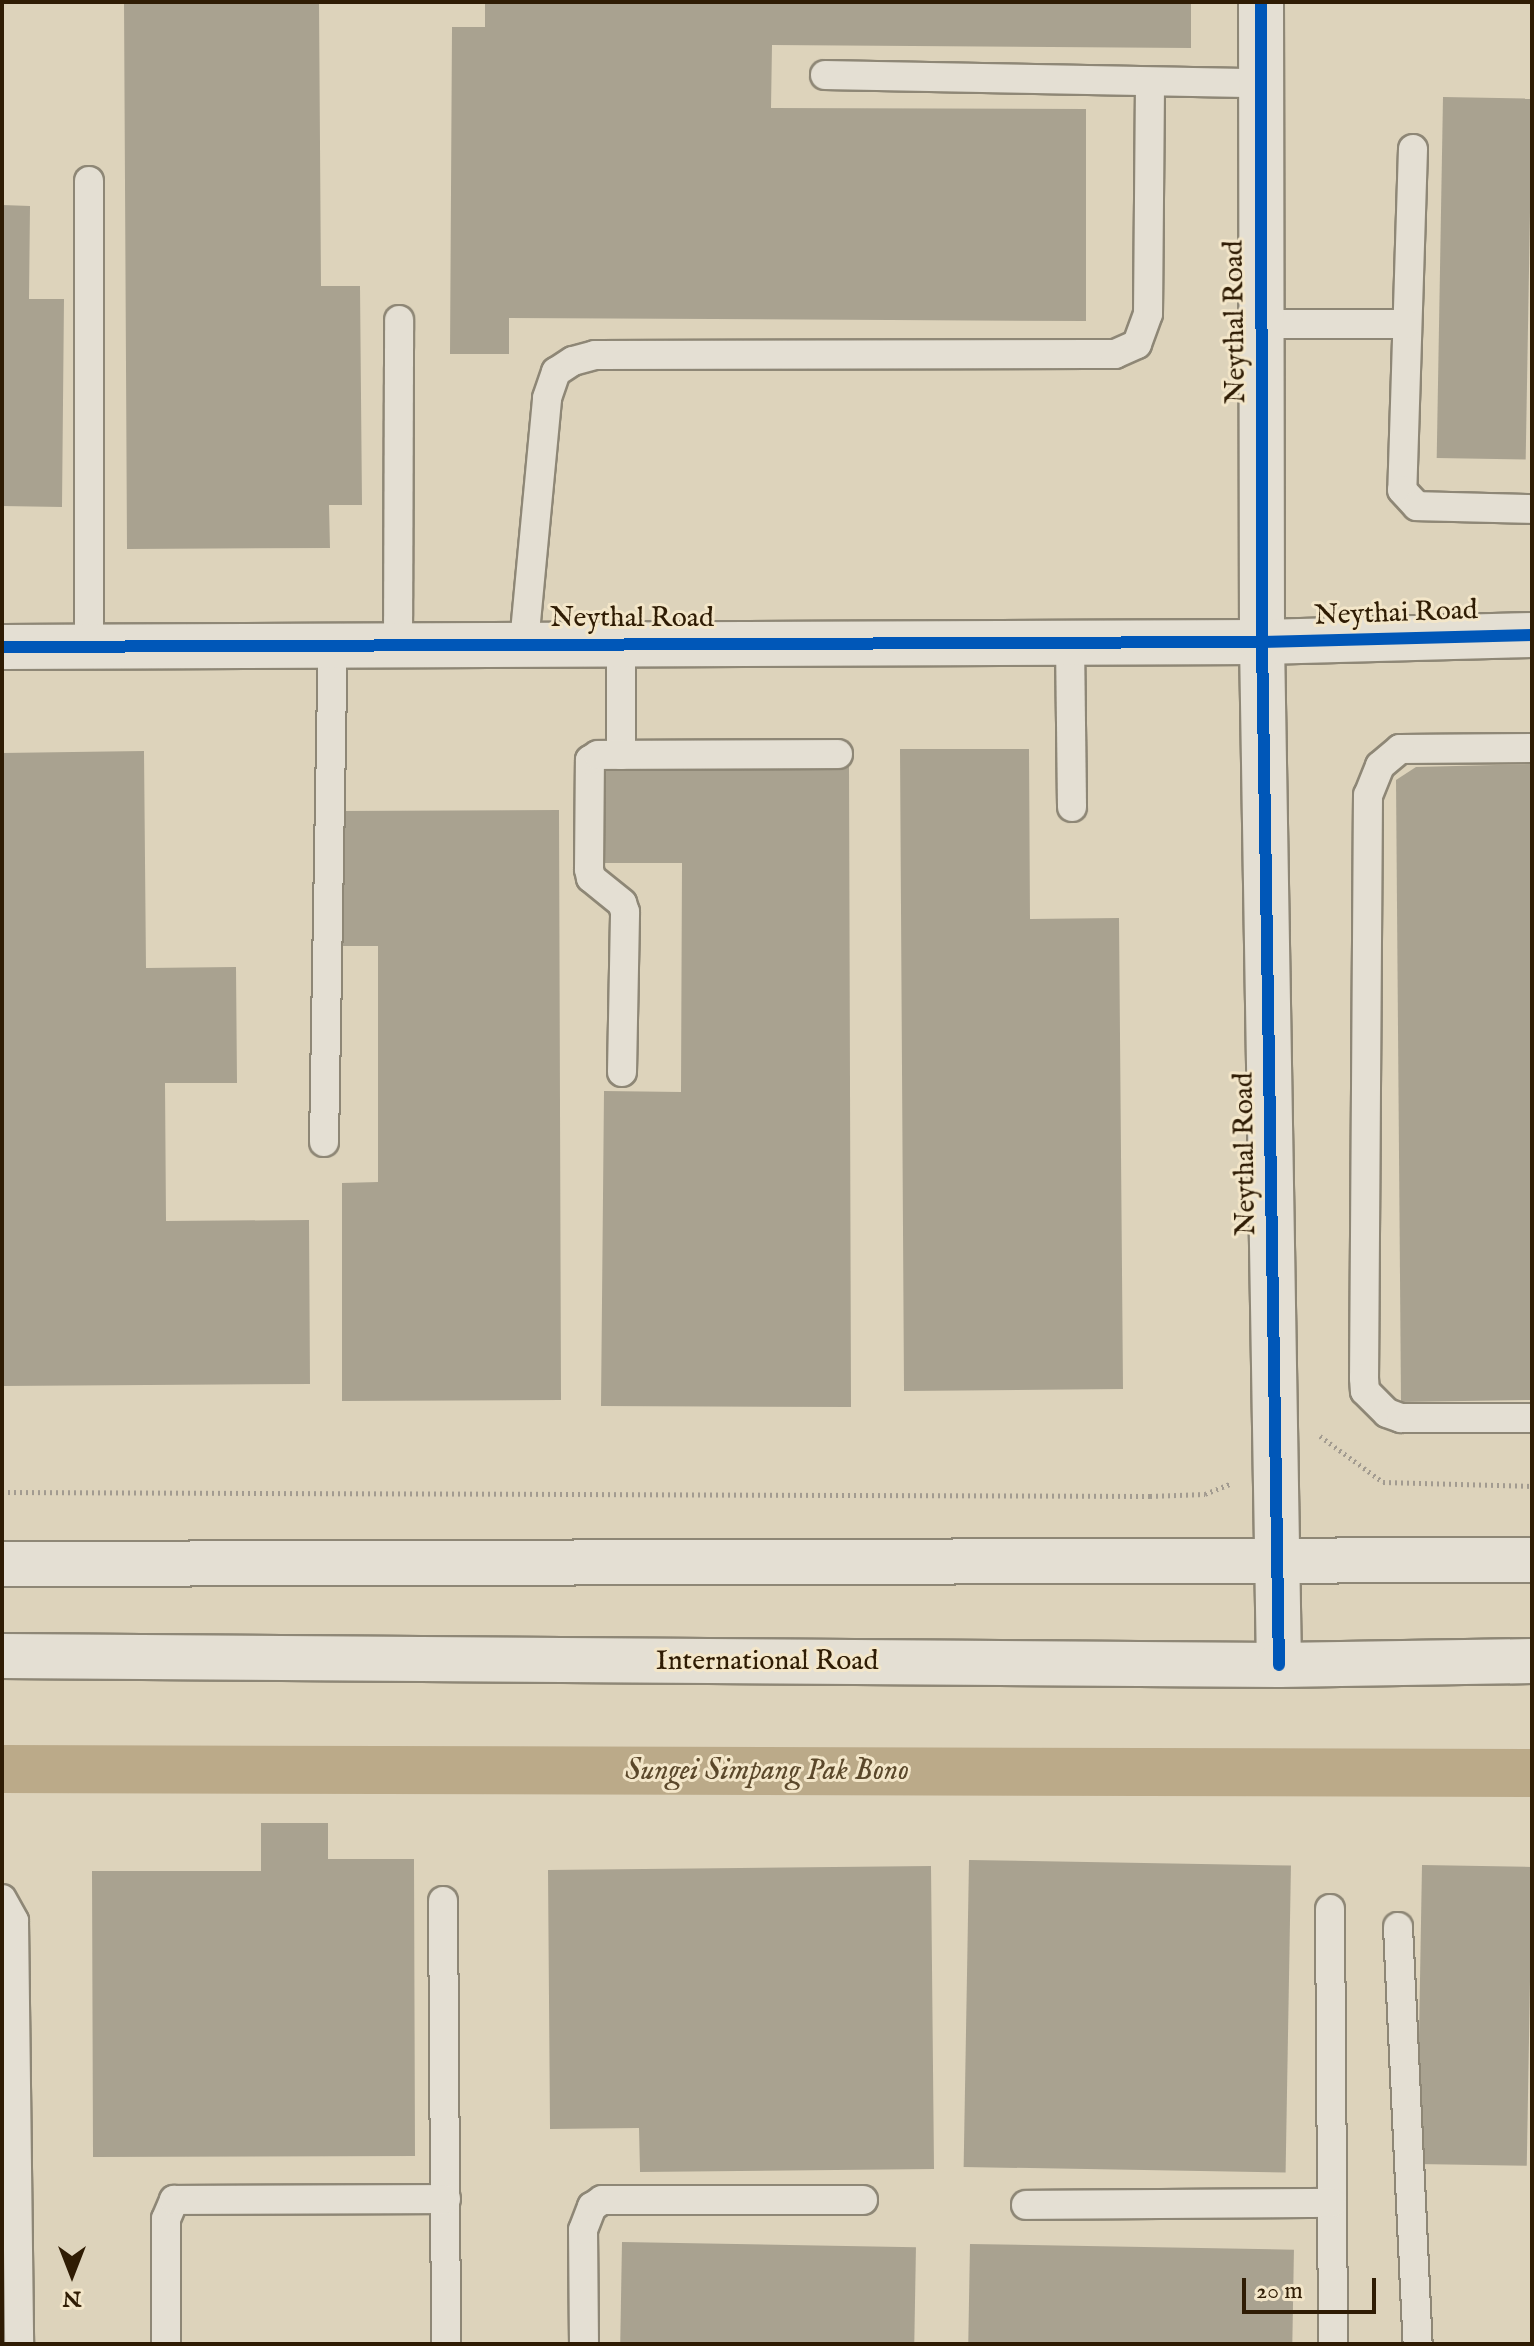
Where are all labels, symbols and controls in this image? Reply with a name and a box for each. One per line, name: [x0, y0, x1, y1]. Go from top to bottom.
street label: Neythal Road: [1218, 240, 1254, 404]
street label: Neythai Road: [1314, 594, 1478, 634]
street label: Neythal Road: [550, 602, 714, 636]
street label: Neythal Road: [1228, 1072, 1264, 1236]
street label: International Road: [656, 1645, 878, 1679]
water label: Sungei Simpang Pak Bono: [625, 1753, 909, 1789]
north arrow: [32, 2234, 112, 2314]
scale bar: [1246, 2262, 1380, 2312]
text: 20 m: [1256, 2276, 1303, 2307]
text: N: [62, 2284, 82, 2312]

